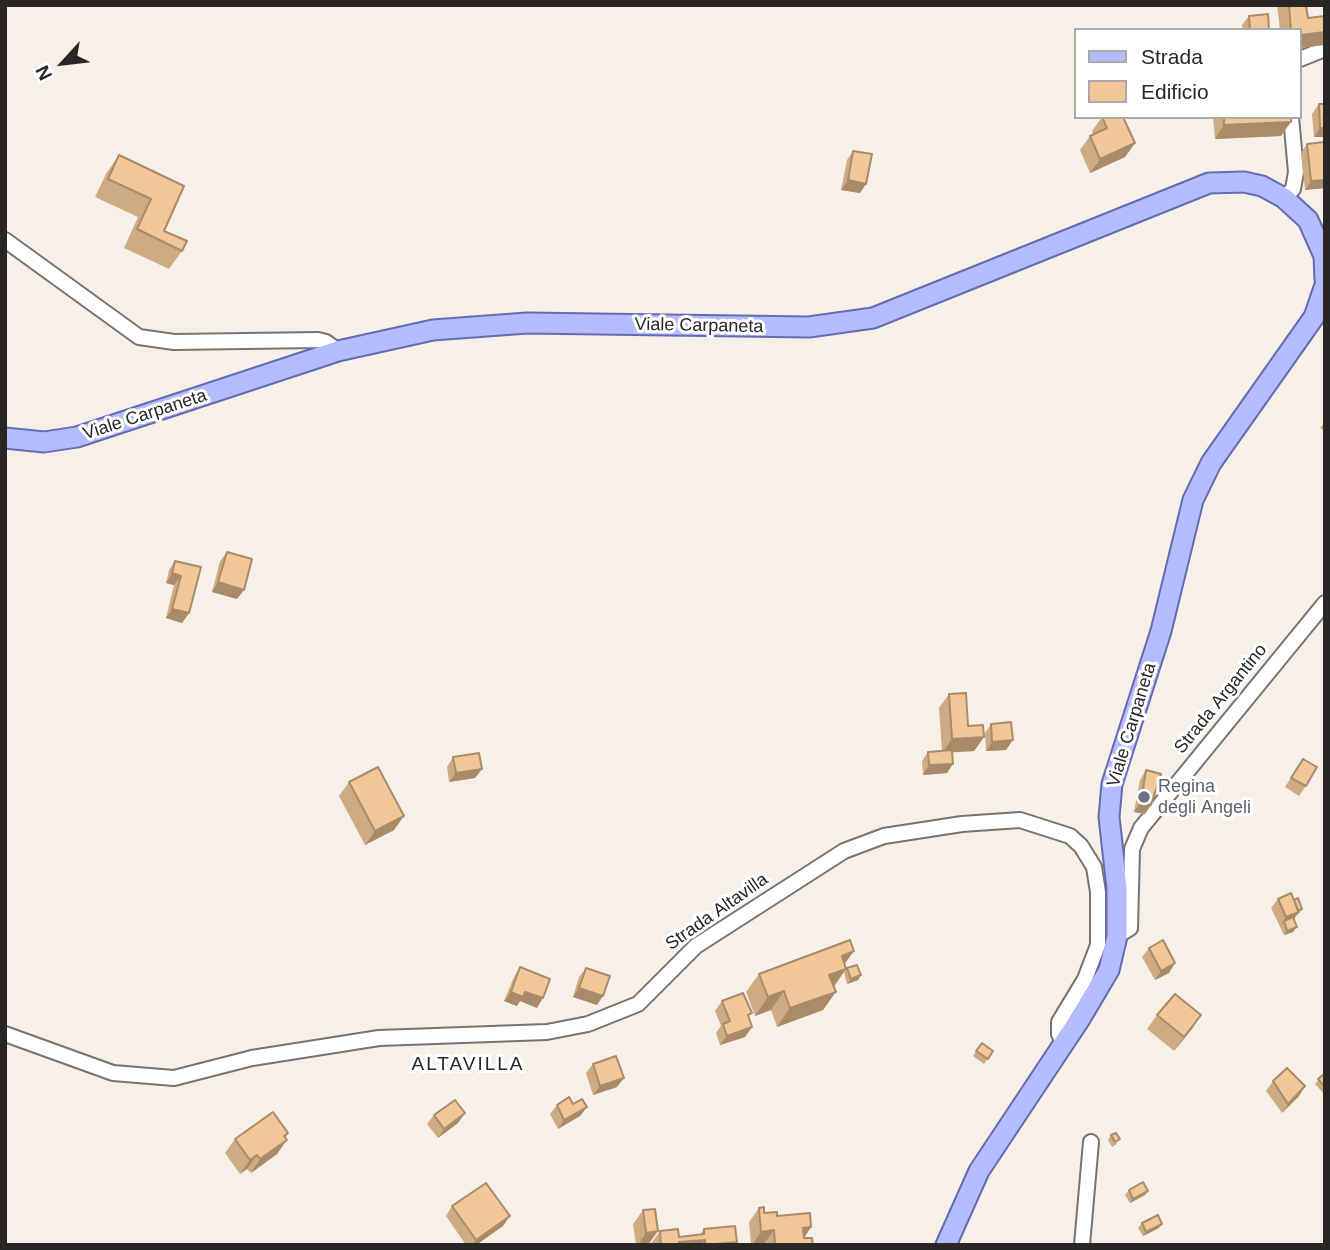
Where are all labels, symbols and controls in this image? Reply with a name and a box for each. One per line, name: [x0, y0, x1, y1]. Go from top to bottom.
north arrow: [28, 28, 98, 98]
legend: [1074, 28, 1302, 119]
text: Strada: [1141, 45, 1203, 68]
text: N: [31, 62, 56, 84]
text: Edificio: [1141, 80, 1209, 103]
street label: Viale Carpaneta: [634, 314, 764, 338]
street label: Viale Carpaneta: [80, 385, 210, 445]
street label: Strada Argantino: [1170, 640, 1272, 758]
street label: Viale Carpaneta: [1103, 660, 1161, 790]
place label: Regina degli Angeli: [1158, 776, 1251, 818]
marker: Regina degli Angeli: [1136, 789, 1152, 805]
street label: Strada Altavilla: [662, 869, 772, 955]
district label: ALTAVILLA: [413, 1054, 523, 1076]

